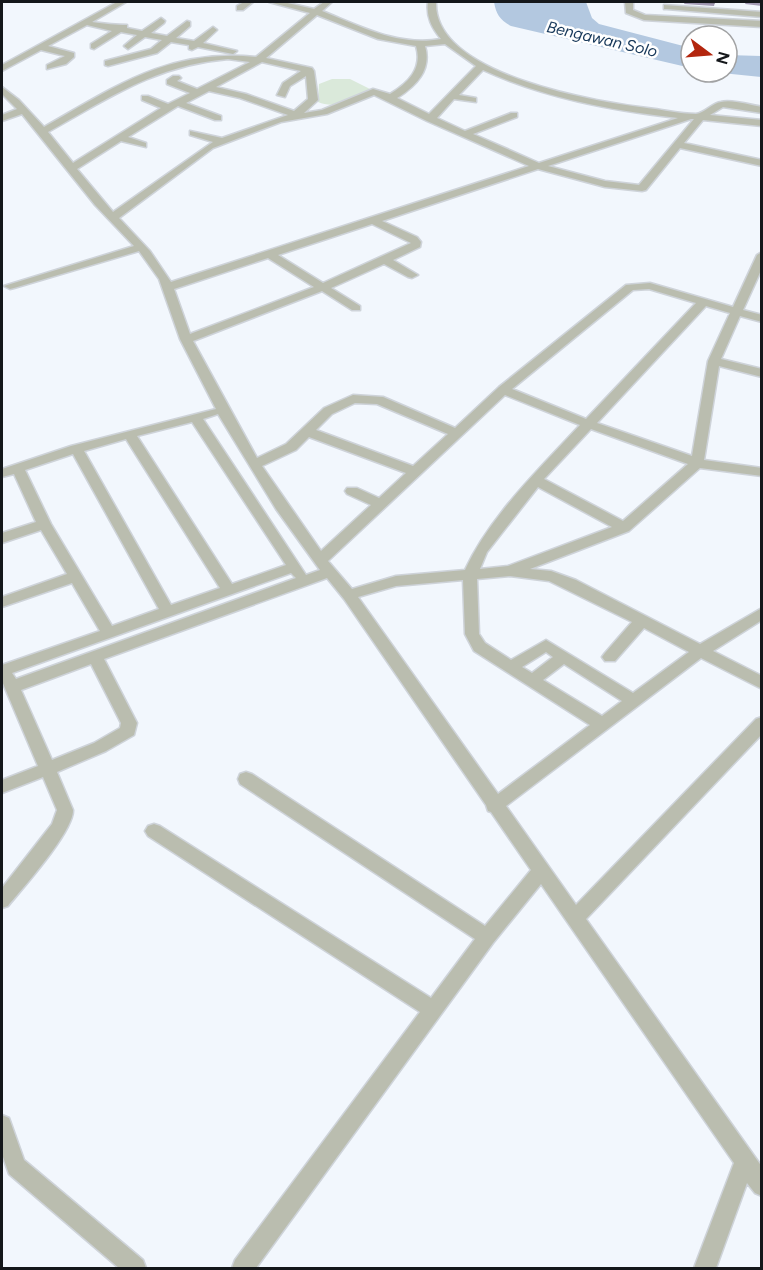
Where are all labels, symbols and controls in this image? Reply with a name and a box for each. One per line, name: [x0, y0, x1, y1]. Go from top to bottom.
water label: Bengawan Solo: [545, 17, 659, 61]
north arrow: [679, 24, 739, 84]
text: N: [712, 49, 734, 67]

